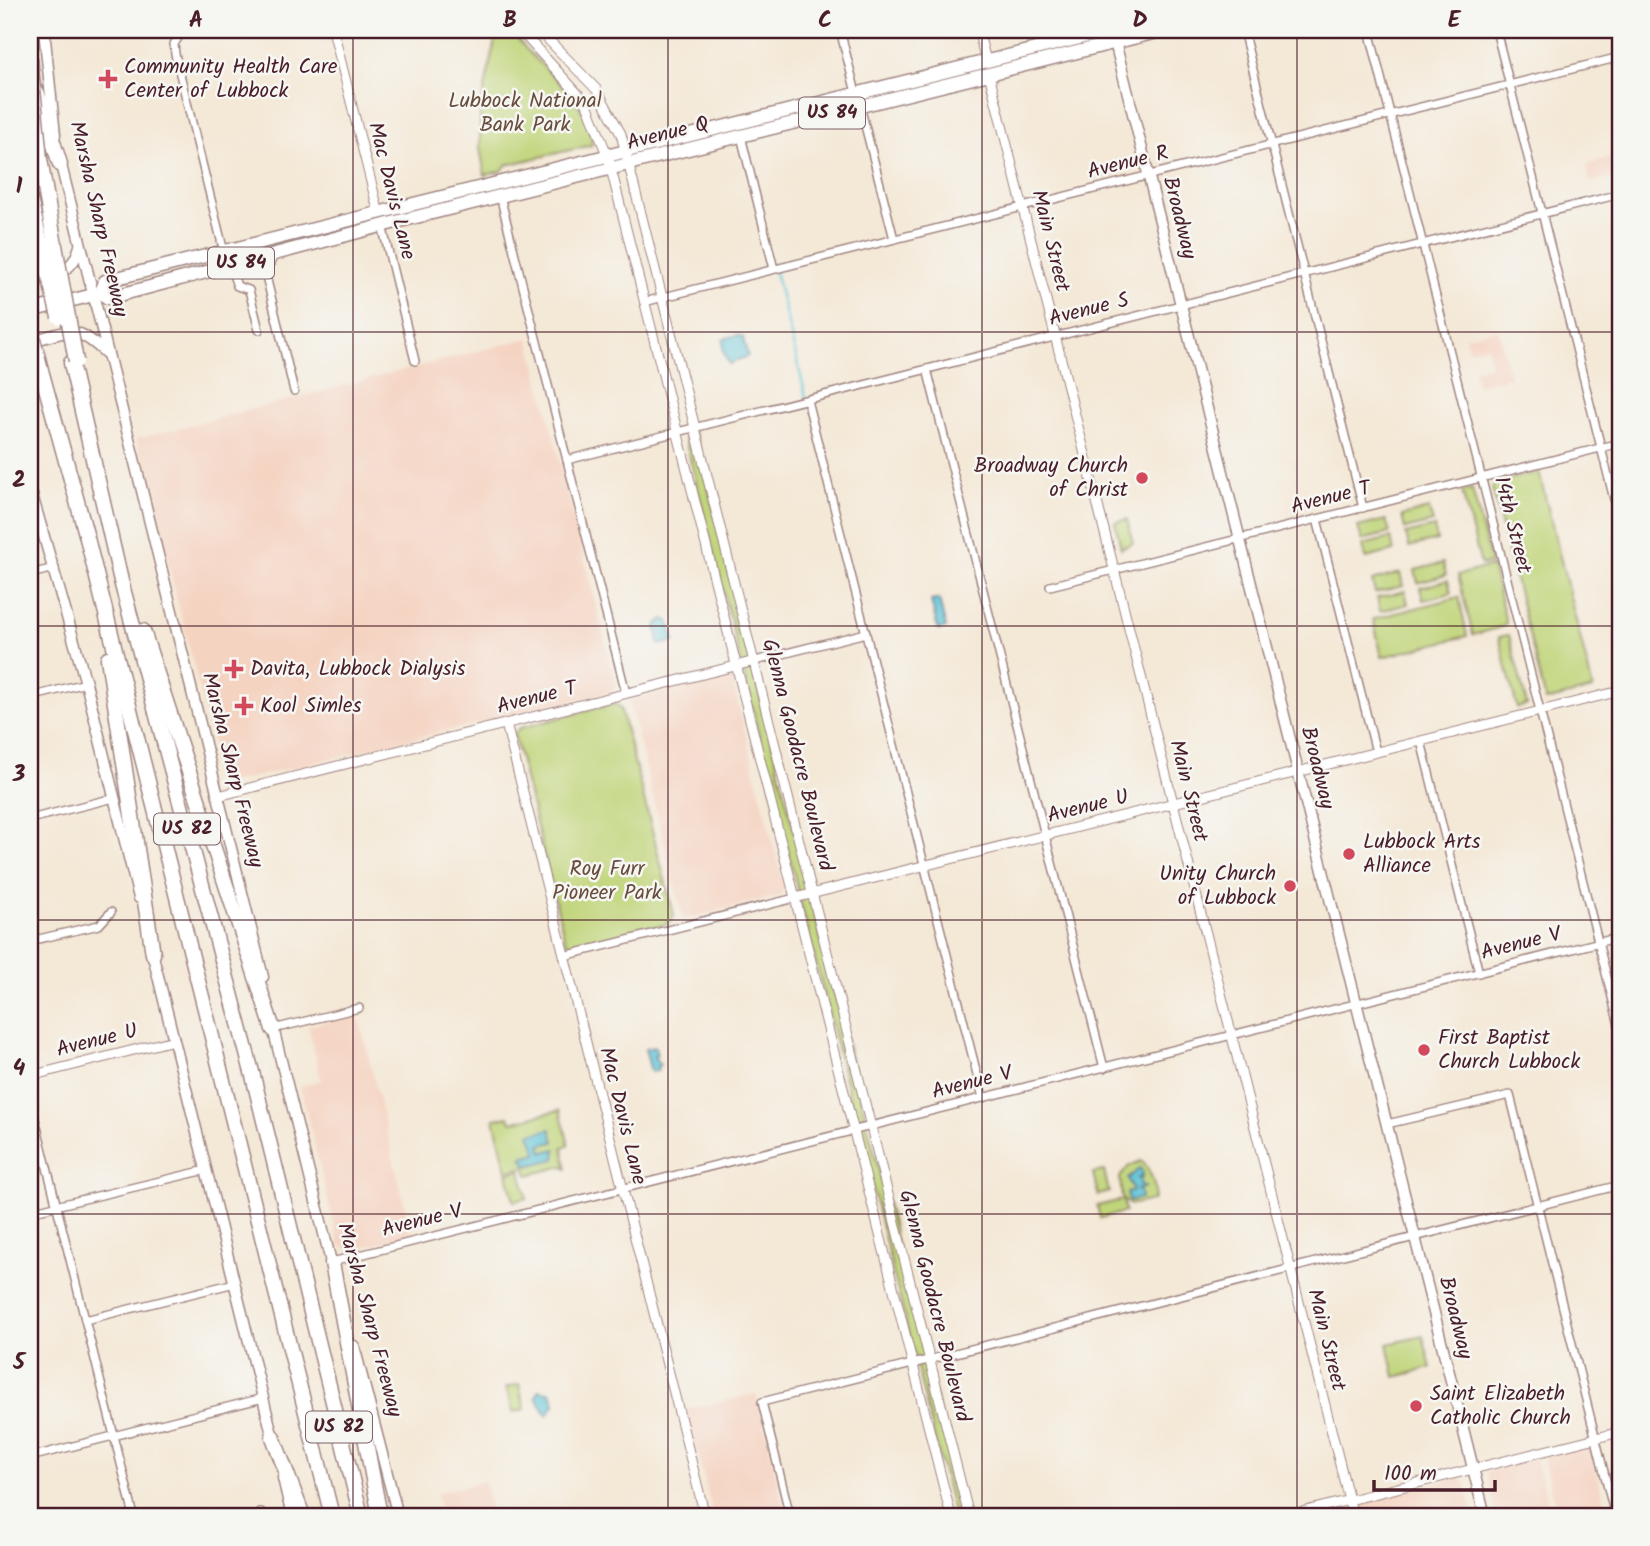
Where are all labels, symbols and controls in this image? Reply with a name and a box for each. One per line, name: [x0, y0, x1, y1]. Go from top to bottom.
text: A: [189, 3, 203, 39]
text: B: [503, 3, 517, 39]
text: C: [818, 3, 832, 39]
text: D: [1132, 3, 1148, 39]
text: E: [1448, 3, 1462, 39]
place label: Community Health Care Center of Lubbock: [124, 51, 338, 108]
marker: Community Health Care Center of Lubbock: [98, 69, 118, 89]
park label: Lubbock National Bank Park: [448, 85, 602, 142]
road number: US 84: [799, 97, 865, 128]
street label: Avenue Q: [623, 108, 713, 160]
street label: Marsha Sharp Freeway: [59, 118, 137, 320]
street label: Mac Davis Lane: [358, 119, 424, 264]
street label: Avenue R: [1084, 137, 1172, 189]
text: 1: [16, 169, 23, 205]
street label: Broadway: [1153, 173, 1205, 263]
street label: Main Street: [1021, 186, 1079, 296]
road number: US 84: [208, 247, 274, 278]
street label: Avenue S: [1046, 284, 1132, 336]
place label: Broadway Church of Christ: [974, 450, 1129, 507]
text: 2: [12, 463, 26, 499]
marker: Broadway Church of Christ: [1134, 470, 1150, 486]
street label: Avenue T: [1287, 472, 1376, 524]
street label: 14th Street: [1484, 473, 1540, 578]
street label: Glenna Goodacre Boulevard: [752, 635, 842, 875]
place label: Davita, Lubbock Dialysis: [250, 653, 466, 686]
marker: Davita, Lubbock Dialysis: [224, 659, 244, 679]
street label: Marsha Sharp Freeway: [192, 669, 272, 871]
street label: Avenue T: [493, 672, 582, 724]
place label: Kool Simles: [260, 690, 361, 723]
marker: Kool Simles: [234, 696, 254, 716]
street label: Broadway: [1291, 723, 1343, 813]
street label: Main Street: [1159, 736, 1217, 846]
text: 3: [12, 757, 26, 793]
street label: Avenue U: [1044, 781, 1132, 833]
road number: US 82: [154, 814, 220, 844]
place label: Lubbock Arts Alliance: [1363, 826, 1481, 883]
marker: Lubbock Arts Alliance: [1341, 846, 1357, 862]
park label: Roy Furr Pioneer Park: [552, 853, 662, 910]
place label: Unity Church of Lubbock: [1159, 858, 1276, 915]
marker: Unity Church of Lubbock: [1282, 878, 1298, 894]
street label: Avenue V: [1478, 918, 1566, 970]
street label: Avenue U: [53, 1015, 141, 1067]
place label: First Baptist Church Lubbock: [1438, 1022, 1580, 1079]
marker: First Baptist Church Lubbock: [1416, 1042, 1432, 1058]
street label: Mac Davis Lane: [589, 1044, 655, 1189]
text: 4: [13, 1051, 26, 1087]
street label: Avenue V: [929, 1057, 1017, 1109]
street label: Glenna Goodacre Boulevard: [889, 1186, 979, 1426]
street label: Avenue V: [379, 1195, 467, 1247]
street label: Marsha Sharp Freeway: [327, 1219, 411, 1421]
street label: Broadway: [1429, 1273, 1481, 1363]
street label: Main Street: [1297, 1285, 1355, 1395]
text: 5: [12, 1345, 27, 1381]
place label: Saint Elizabeth Catholic Church: [1430, 1378, 1571, 1435]
marker: Saint Elizabeth Catholic Church: [1408, 1398, 1424, 1414]
road number: US 82: [306, 1412, 372, 1442]
scale bar: [1374, 1448, 1494, 1492]
text: 100 m: [1384, 1458, 1437, 1491]

